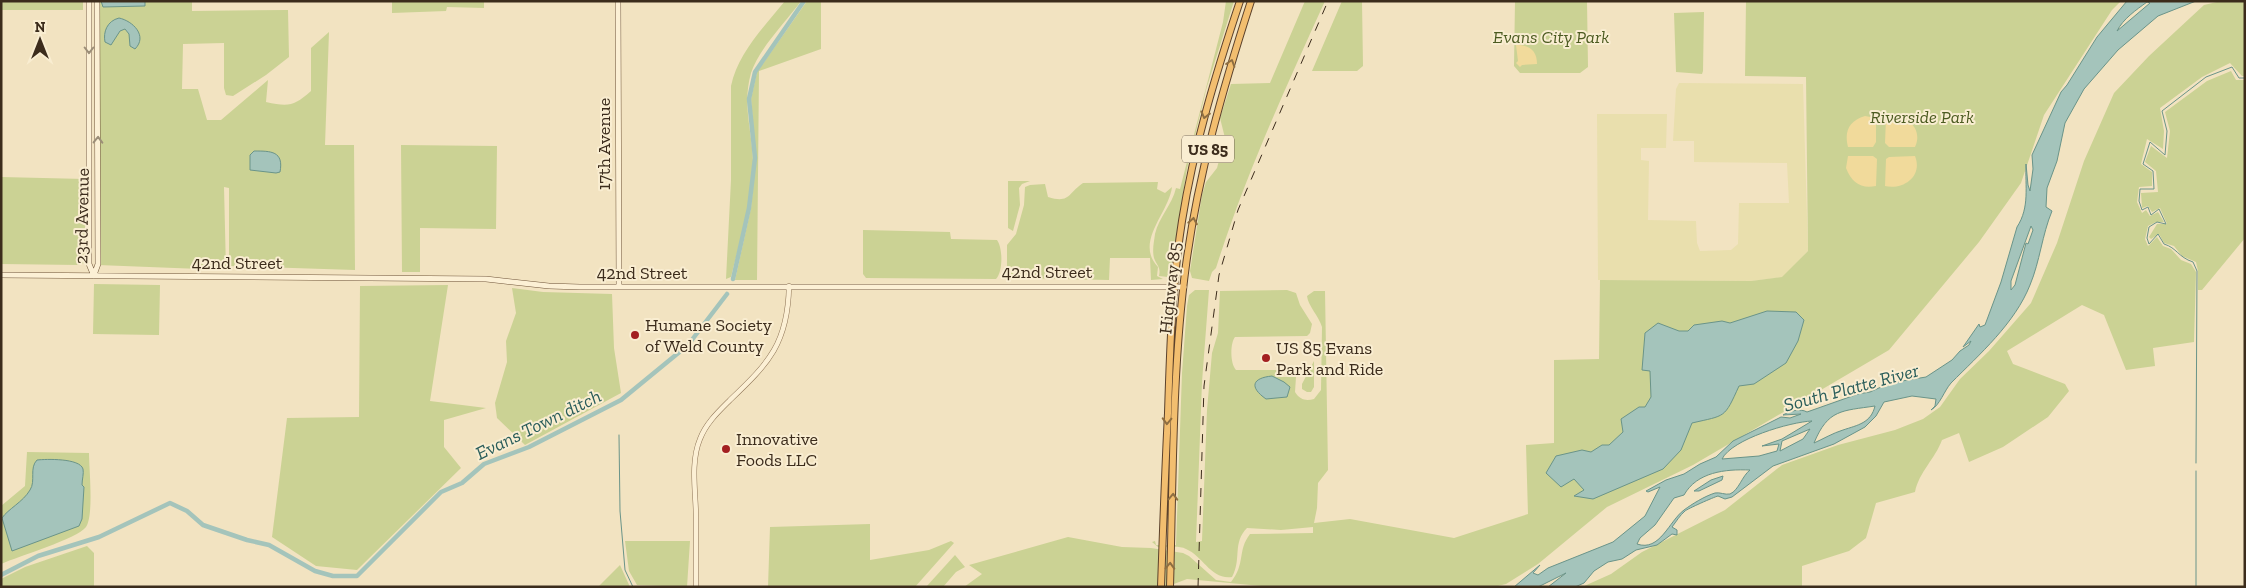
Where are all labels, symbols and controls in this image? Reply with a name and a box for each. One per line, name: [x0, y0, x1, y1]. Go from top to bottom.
north arrow: [15, 15, 65, 65]
text: N: [35, 19, 46, 36]
park label: Evans City Park: [1493, 26, 1609, 48]
one-way arrow: [84, 46, 94, 54]
one-way arrow: [1226, 60, 1236, 68]
street label: 17th Avenue: [593, 98, 615, 190]
park label: Riverside Park: [1870, 106, 1974, 128]
one-way arrow: [1200, 110, 1211, 119]
one-way arrow: [92, 136, 103, 144]
road number: US 85: [1182, 136, 1234, 162]
street label: 23rd Avenue: [70, 168, 94, 264]
one-way arrow: [1187, 217, 1197, 225]
street label: Highway 85: [1154, 241, 1186, 335]
street label: 42nd Street: [192, 252, 283, 274]
street label: 42nd Street: [1002, 261, 1093, 283]
street label: 42nd Street: [597, 262, 688, 284]
place label: Humane Society of Weld County: [645, 314, 773, 357]
marker: Humane Society of Weld County: [629, 329, 641, 341]
place label: US 85 Evans Park and Ride: [1276, 337, 1383, 380]
marker: US 85 Evans Park and Ride: [1260, 352, 1272, 364]
water label: South Platte River: [1781, 358, 1922, 417]
water label: Evans Town ditch: [472, 384, 605, 465]
one-way arrow: [1162, 417, 1173, 425]
place label: Innovative Foods LLC: [736, 428, 818, 471]
marker: Innovative Foods LLC: [720, 443, 732, 455]
one-way arrow: [1168, 493, 1178, 500]
one-way arrow: [1165, 562, 1176, 570]

